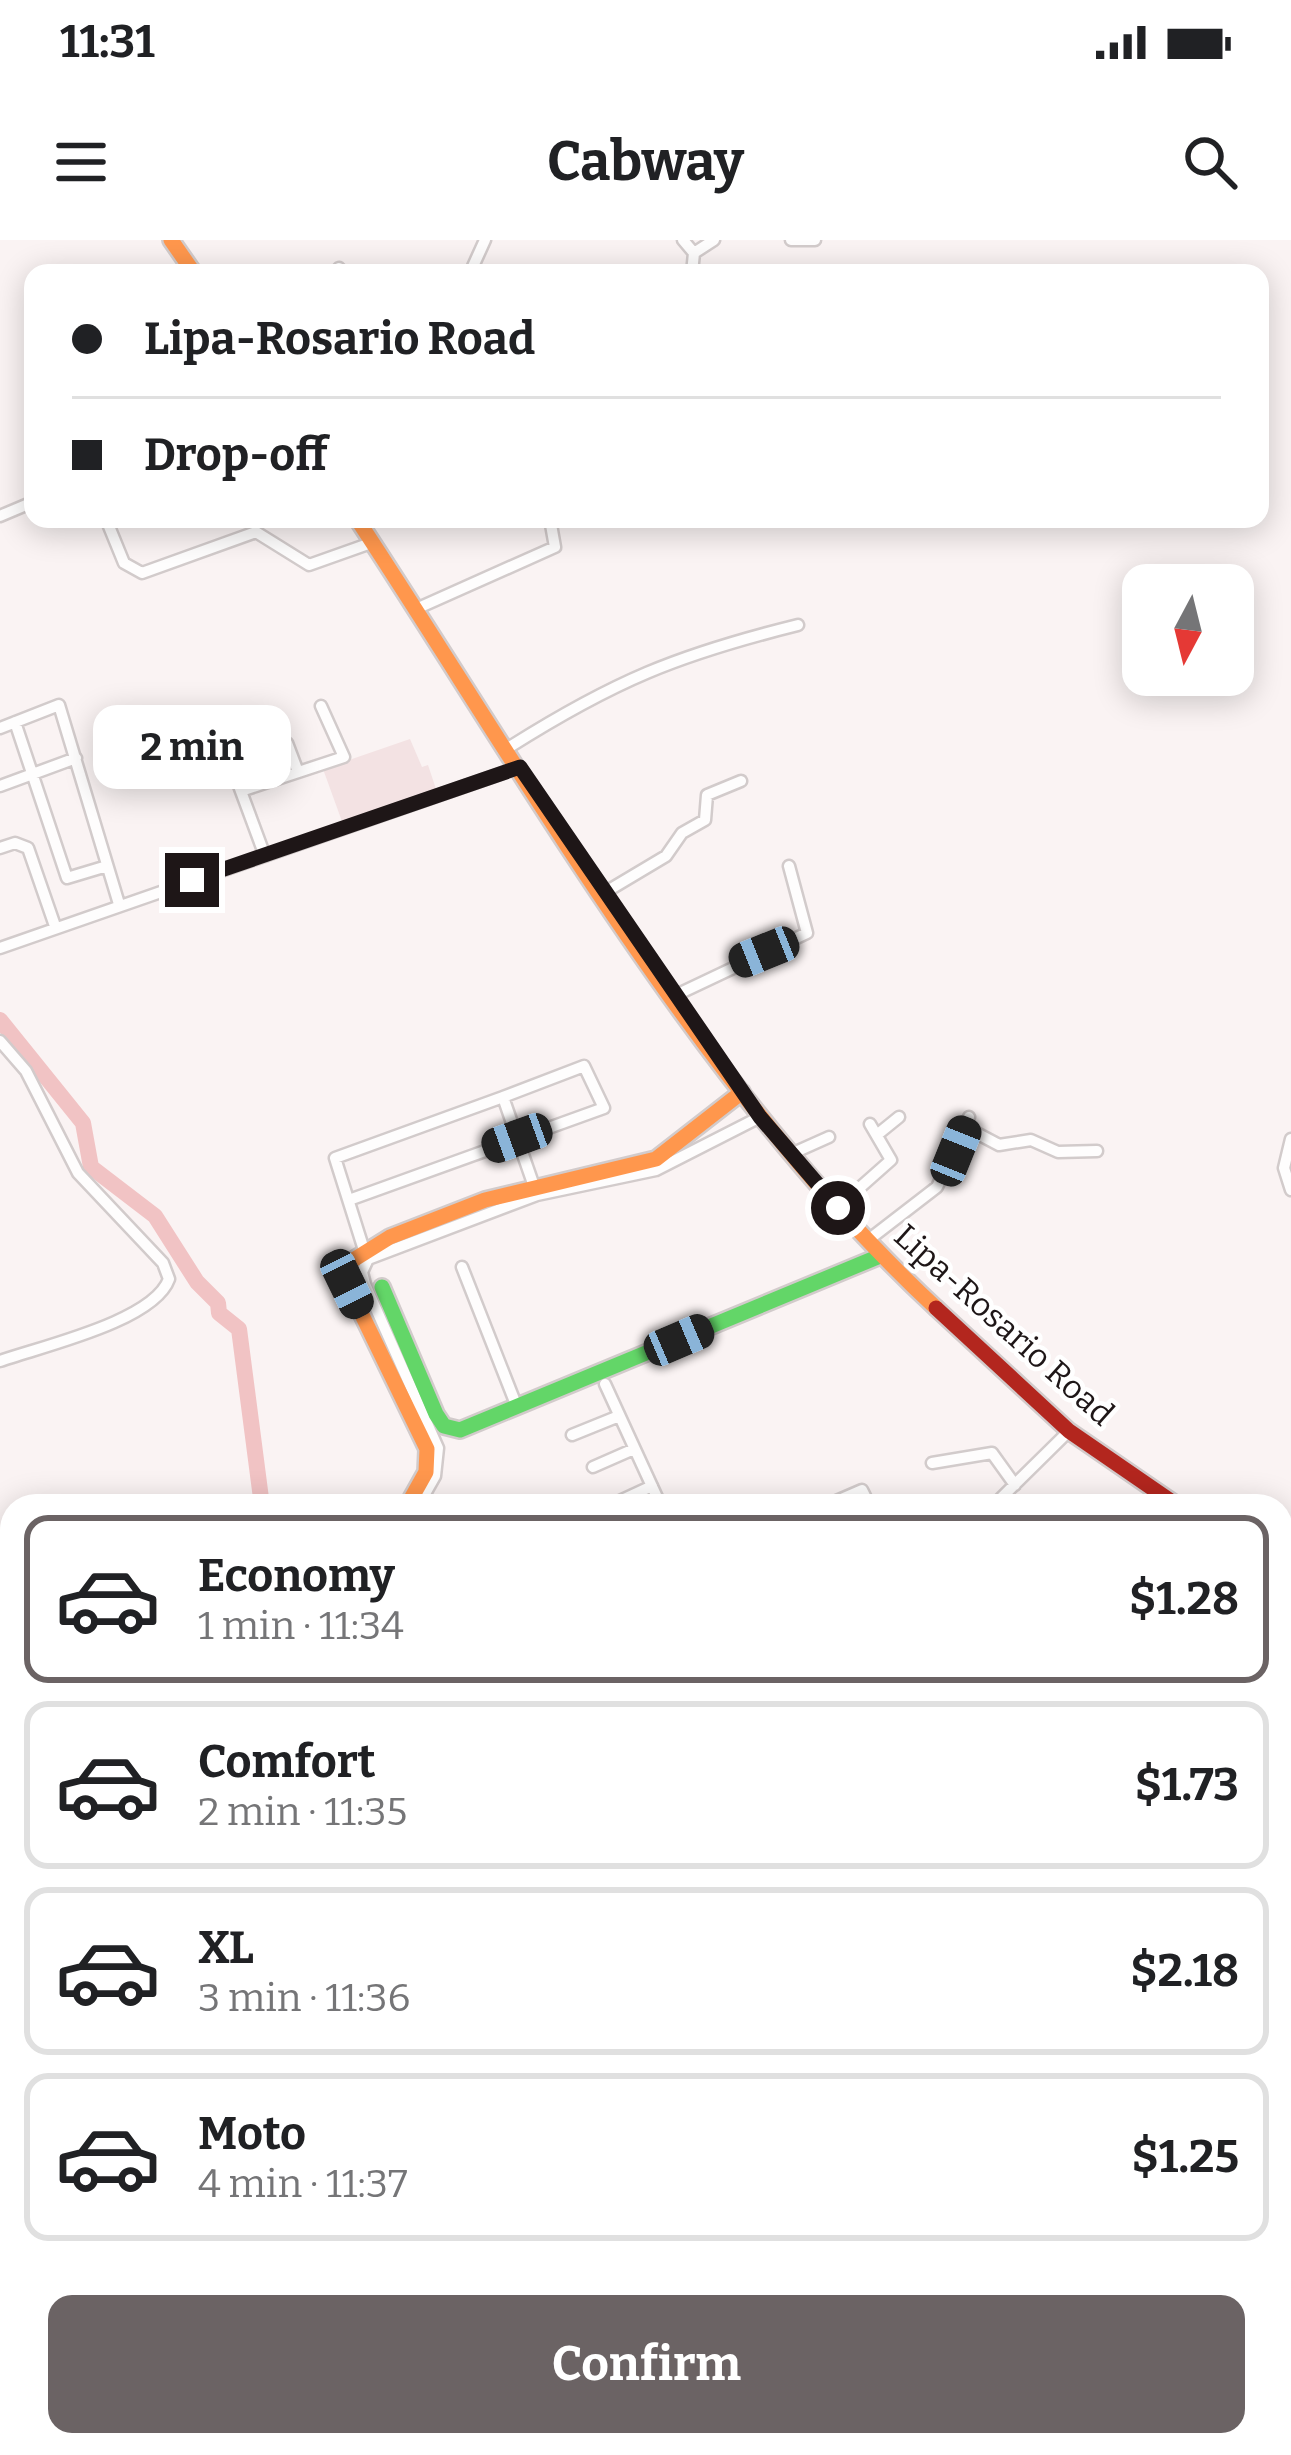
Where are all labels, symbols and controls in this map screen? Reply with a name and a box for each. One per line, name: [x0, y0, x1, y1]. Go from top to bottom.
text: 11:31: [60, 15, 155, 69]
icon: menu: [48, 129, 114, 195]
icon: search: [1177, 129, 1243, 195]
text: Cabway: [547, 130, 744, 194]
text: Lipa-Rosario Road: [144, 312, 535, 366]
text: Drop-off: [144, 428, 328, 482]
north arrow: [1122, 564, 1254, 696]
map controls: [1122, 564, 1254, 696]
callout: 2 min: [93, 706, 291, 790]
text: 2 min: [140, 724, 244, 770]
route end: [165, 853, 219, 907]
car: [724, 922, 804, 982]
car: [477, 1109, 557, 1167]
car: [926, 1111, 986, 1191]
route start: [811, 1181, 865, 1235]
street label: Lipa-Rosario Road: [886, 1216, 1122, 1434]
car: [315, 1244, 379, 1324]
car: [639, 1309, 719, 1371]
icon: car: [54, 1545, 162, 1653]
text: Economy: [198, 1549, 395, 1603]
text: $1.28: [1129, 1572, 1239, 1626]
text: 1 min · 11:34: [198, 1603, 404, 1649]
icon: car: [54, 1731, 162, 1839]
text: Comfort: [198, 1735, 376, 1789]
text: $1.73: [1135, 1758, 1239, 1812]
text: 2 min · 11:35: [198, 1789, 407, 1835]
icon: car: [54, 1917, 162, 2025]
text: XL: [198, 1921, 254, 1975]
text: $2.18: [1130, 1944, 1239, 1998]
text: 3 min · 11:36: [198, 1975, 410, 2021]
icon: car: [54, 2103, 162, 2211]
text: Moto: [198, 2107, 306, 2161]
text: $1.25: [1132, 2130, 1239, 2184]
text: 4 min · 11:37: [198, 2161, 408, 2207]
button: Confirm: [48, 2295, 1245, 2433]

